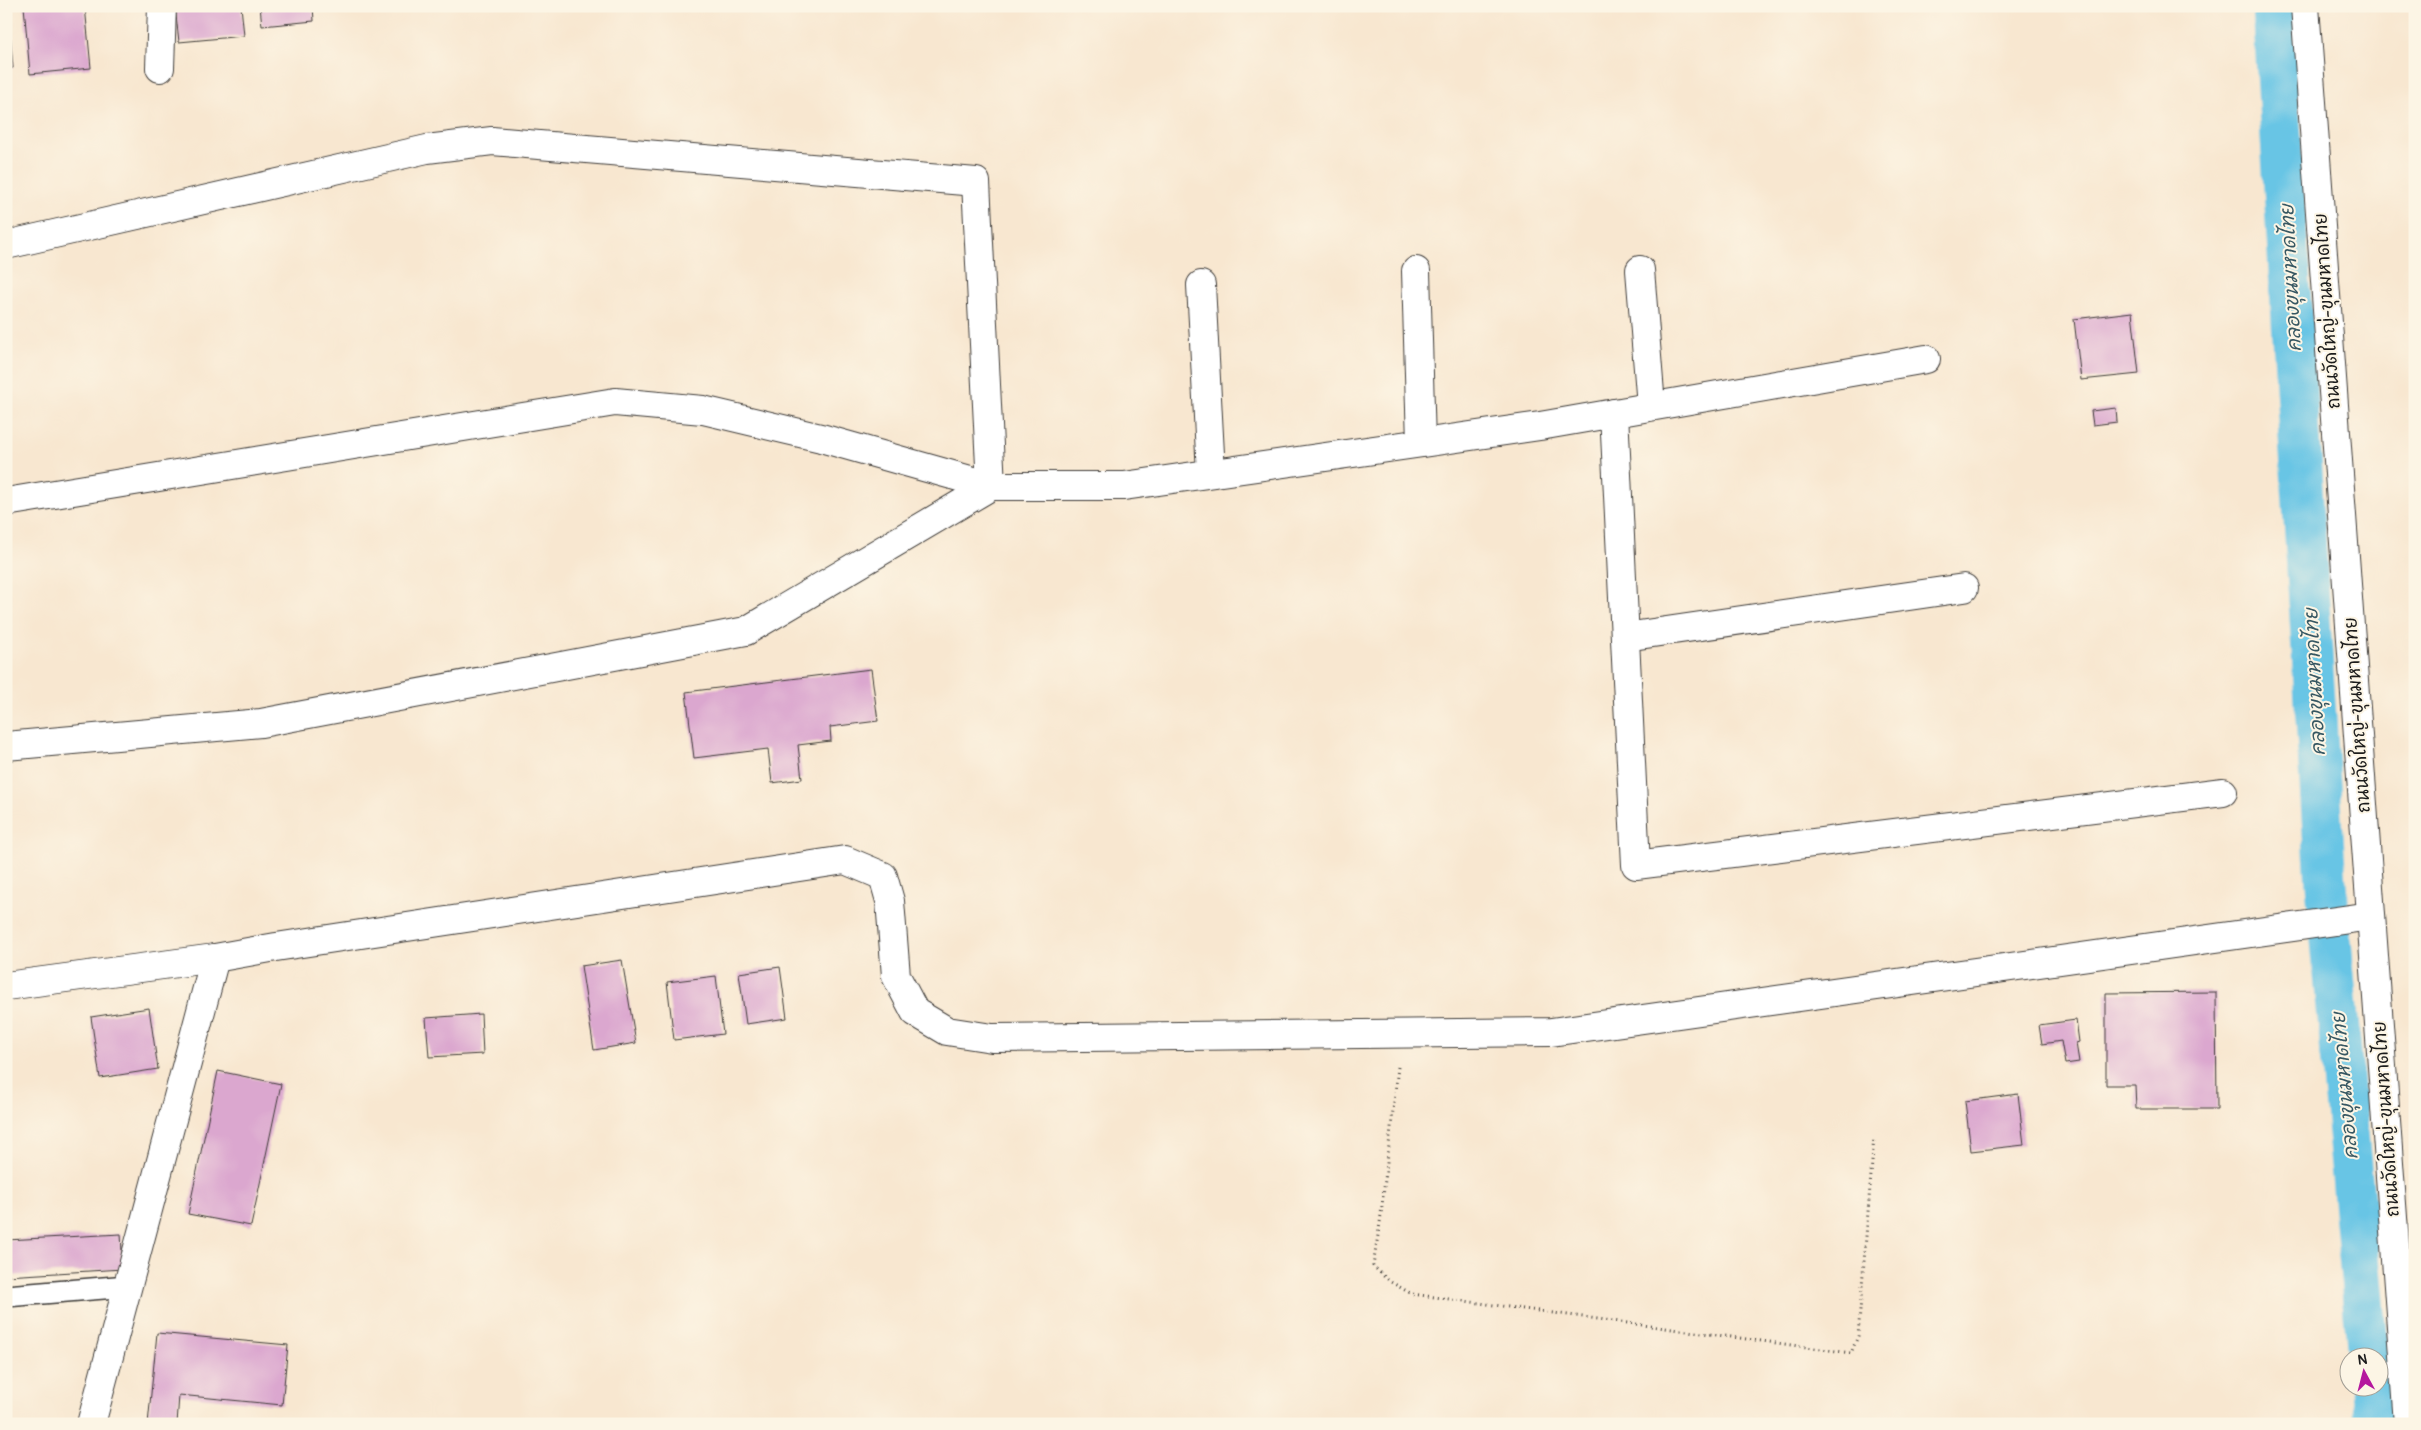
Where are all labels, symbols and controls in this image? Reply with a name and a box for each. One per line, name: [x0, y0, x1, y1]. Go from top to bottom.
water label: คลองขุนมหาดไทย: [2274, 202, 2309, 352]
street label: ถนนวัดใหญ่-ขุนมหาดไทย: [2307, 212, 2348, 410]
water label: คลองขุนมหาดไทย: [2298, 606, 2333, 756]
street label: ถนนวัดใหญ่-ขุนมหาดไทย: [2337, 616, 2378, 814]
water label: คลองขุนมหาดไทย: [2325, 1009, 2365, 1161]
street label: ถนนวัดใหญ่-ขุนมหาดไทย: [2366, 1020, 2407, 1218]
north arrow: [2338, 1348, 2388, 1398]
text: N: [2357, 1351, 2368, 1369]

